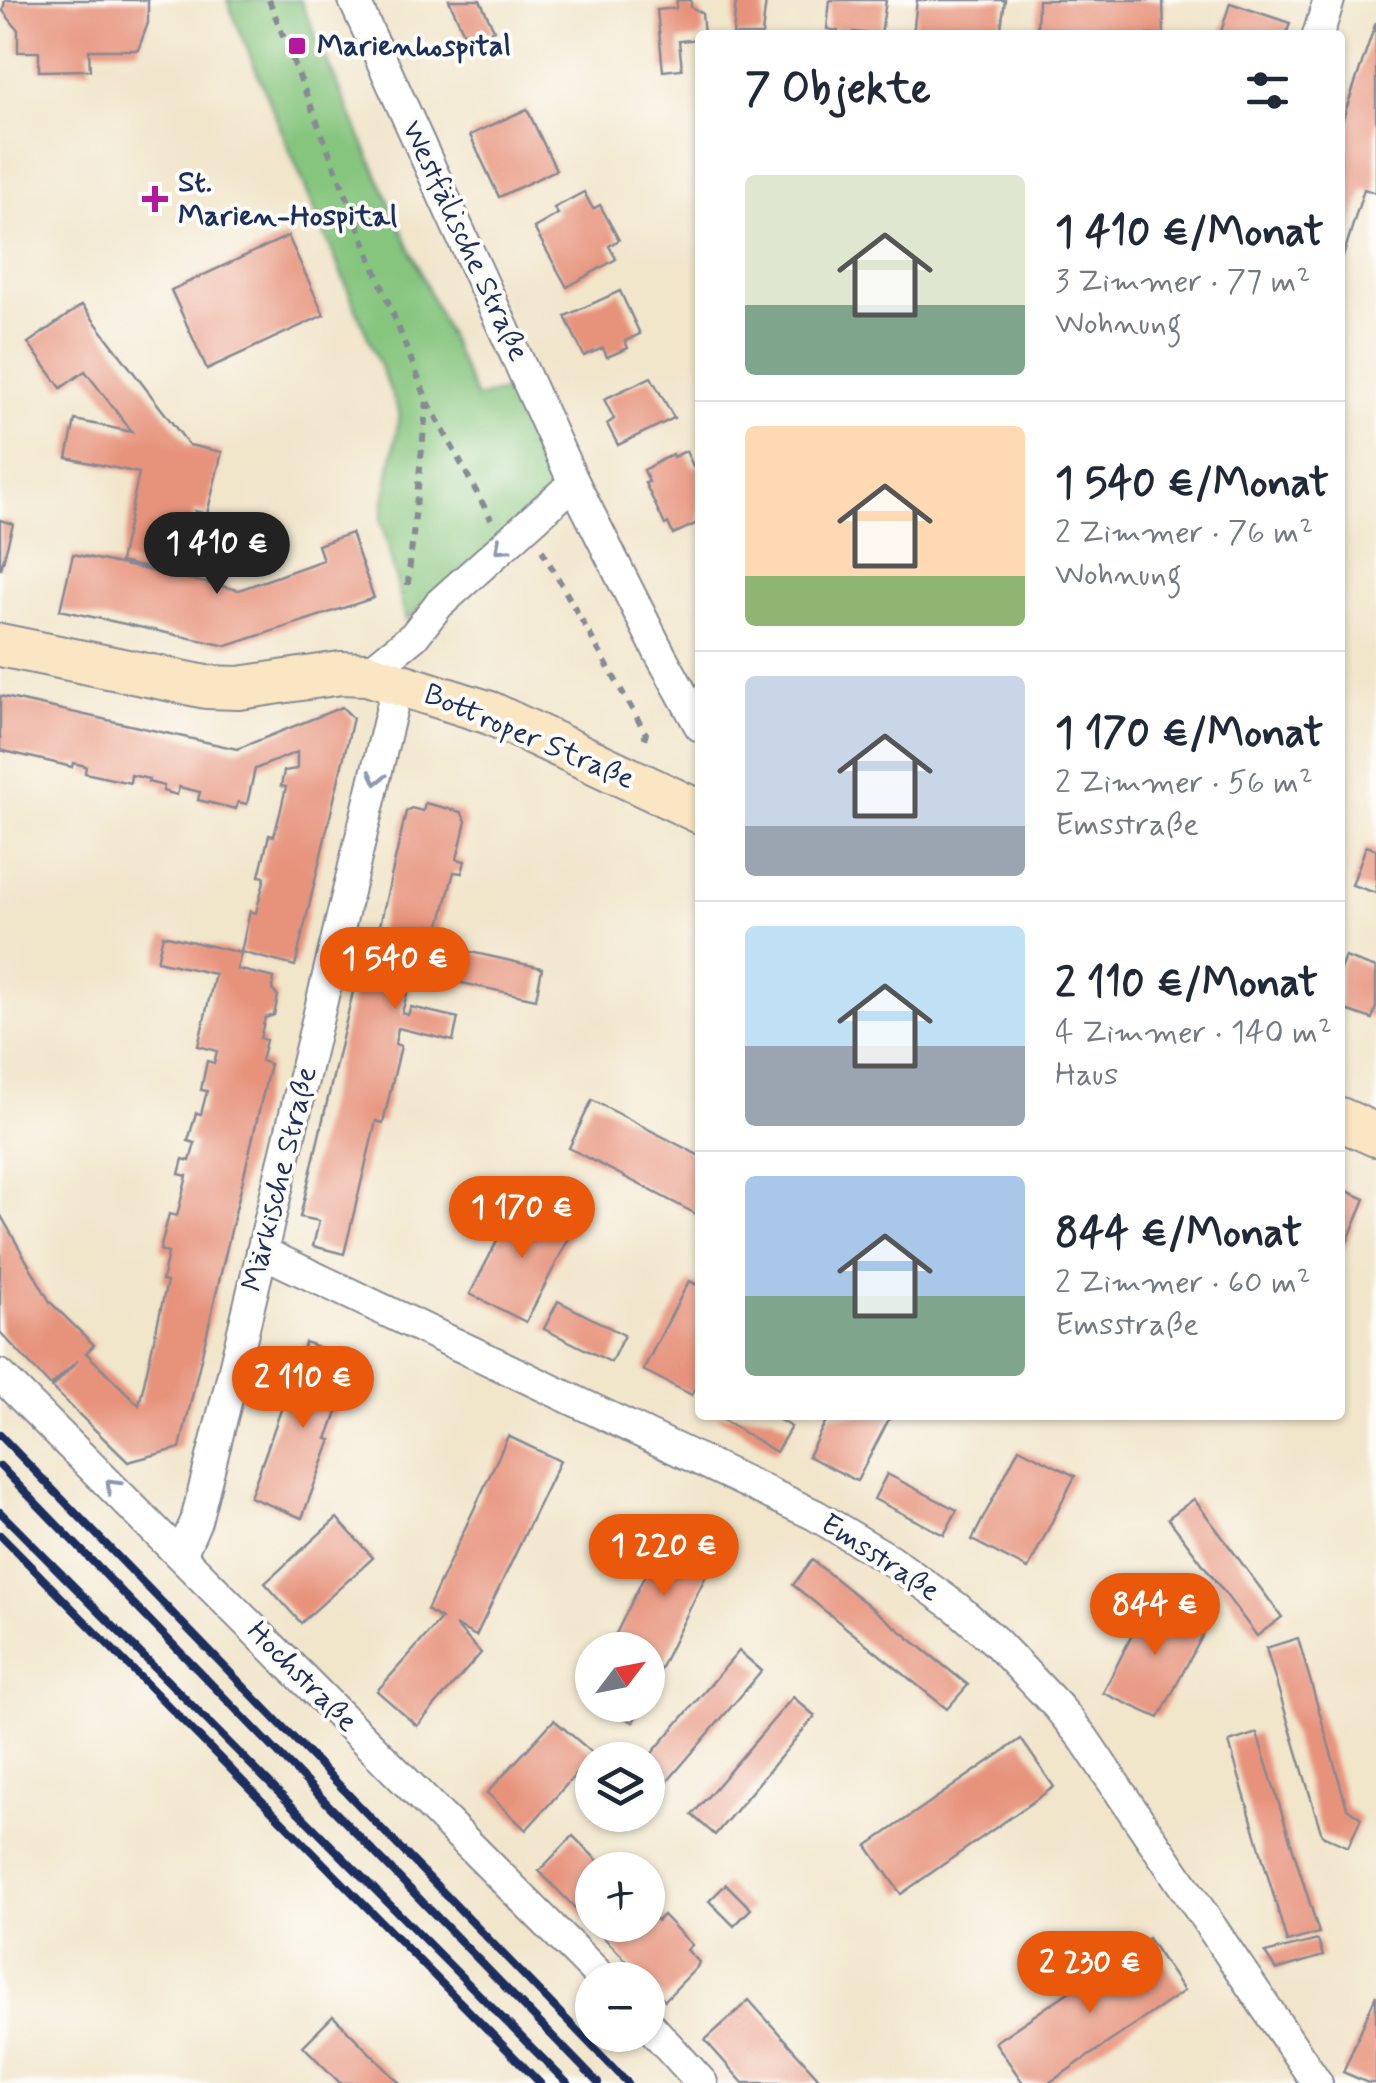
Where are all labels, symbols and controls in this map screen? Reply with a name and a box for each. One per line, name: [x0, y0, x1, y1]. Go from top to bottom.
place label: Marienhospital: [317, 27, 511, 66]
marker: Marienhospital: [286, 35, 308, 57]
text: 7 Objekte: [745, 63, 931, 118]
icon: filters: [1240, 63, 1295, 118]
street label: Westfälische Straße: [392, 114, 538, 368]
place label: St. Marien-Hospital: [178, 163, 397, 236]
marker: St. Marien-Hospital: [142, 186, 168, 212]
text: 1 410 €/Monat: [1055, 206, 1324, 261]
icon: home: [825, 215, 945, 335]
text: 3 Zimmer · 77 m²: [1055, 261, 1310, 303]
text: Wohnung: [1055, 303, 1182, 345]
text: 1 540 €/Monat: [1055, 457, 1329, 512]
icon: home: [825, 466, 945, 586]
pin: 1 410 €: [125, 512, 309, 597]
text: 2 Zimmer · 76 m²: [1055, 512, 1313, 554]
text: 1 410 €: [166, 523, 268, 565]
one-way arrow: [494, 535, 513, 553]
text: Wohnung: [1055, 554, 1182, 596]
street label: Bottroper Straße: [418, 675, 640, 799]
text: 1 170 €/Monat: [1055, 707, 1323, 762]
icon: home: [825, 716, 945, 836]
text: 2 Zimmer · 56 m²: [1055, 762, 1313, 804]
one-way arrow: [368, 769, 389, 786]
text: Emsstraße: [1055, 804, 1199, 846]
pin: 1 540 €: [303, 927, 487, 1012]
text: 1 540 €: [342, 938, 448, 980]
text: 2 110 €/Monat: [1055, 957, 1318, 1012]
icon: home: [825, 966, 945, 1086]
text: 4 Zimmer · 140 m²: [1055, 1012, 1332, 1054]
text: Haus: [1055, 1054, 1118, 1096]
street label: Märkische Straße: [233, 1062, 327, 1296]
pin: 1 170 €: [430, 1176, 614, 1261]
text: 1 170 €: [471, 1187, 573, 1229]
text: 844 €/Monat: [1055, 1207, 1302, 1262]
icon: home: [825, 1216, 945, 1336]
text: 2 Zimmer · 60 m²: [1055, 1262, 1311, 1304]
text: Emsstraße: [1055, 1304, 1199, 1346]
pin: 2 110 €: [211, 1346, 395, 1431]
text: 2 110 €: [254, 1357, 352, 1399]
one-way arrow: [105, 1480, 123, 1498]
street label: Emsstraße: [813, 1505, 947, 1611]
pin: 1 220 €: [572, 1514, 756, 1599]
text: 1 220 €: [611, 1525, 717, 1567]
pin: 844 €: [1085, 1573, 1225, 1658]
text: 844 €: [1112, 1584, 1198, 1626]
street label: Hochstraße: [238, 1613, 366, 1741]
north arrow: [575, 1632, 665, 1722]
map controls: [575, 1632, 665, 2052]
button: layers: [575, 1742, 665, 1832]
button: +: [575, 1852, 665, 1942]
pin: 2 230 €: [998, 1931, 1182, 2016]
text: 2 230 €: [1039, 1942, 1141, 1984]
button: −: [575, 1962, 665, 2052]

